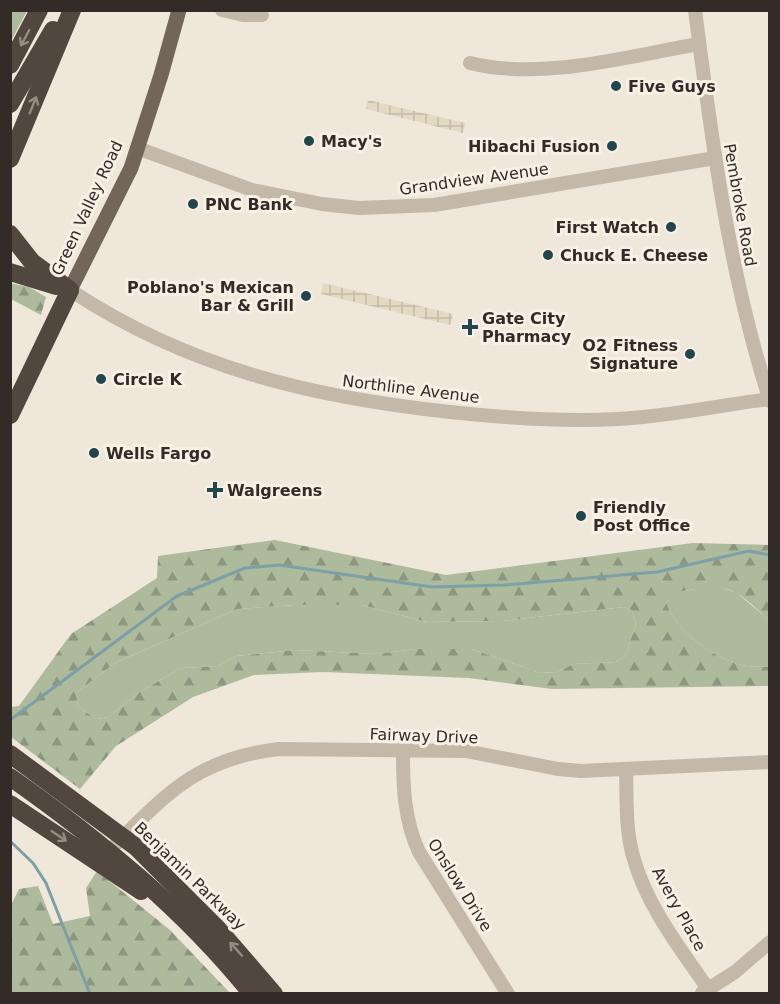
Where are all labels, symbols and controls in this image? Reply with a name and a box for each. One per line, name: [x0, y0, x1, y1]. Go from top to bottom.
one-way arrow: [19, 29, 31, 46]
place label: Five Guys: [628, 77, 716, 96]
marker: Five Guys: [609, 79, 623, 93]
one-way arrow: [28, 97, 39, 115]
place label: Macy's: [321, 132, 382, 151]
marker: Macy's: [302, 134, 316, 148]
place label: Hibachi Fusion: [468, 137, 600, 156]
street label: Green Valley Road: [47, 138, 127, 278]
marker: Hibachi Fusion: [605, 139, 619, 153]
street label: Pembroke Road: [720, 142, 760, 268]
street label: Grandview Avenue: [398, 159, 550, 199]
place label: PNC Bank: [205, 195, 293, 214]
marker: PNC Bank: [186, 197, 200, 211]
place label: First Watch: [556, 218, 659, 237]
marker: First Watch: [664, 220, 678, 234]
place label: Chuck E. Cheese: [560, 246, 708, 265]
marker: Chuck E. Cheese: [541, 248, 555, 262]
place label: Poblano's Mexican Bar & Grill: [127, 278, 294, 315]
marker: Poblano's Mexican Bar & Grill: [299, 289, 313, 303]
place label: Gate City Pharmacy: [482, 309, 572, 346]
marker: Gate City Pharmacy: [463, 320, 477, 334]
place label: O2 Fitness Signature: [582, 336, 678, 373]
marker: O2 Fitness Signature: [683, 347, 697, 361]
place label: Circle K: [113, 370, 183, 389]
street label: Northline Avenue: [341, 371, 481, 407]
marker: Circle K: [94, 372, 108, 386]
place label: Wells Fargo: [106, 444, 211, 463]
marker: Wells Fargo: [87, 446, 101, 460]
place label: Walgreens: [227, 481, 322, 500]
marker: Walgreens: [208, 483, 222, 497]
place label: Friendly Post Office: [593, 498, 690, 535]
marker: Friendly Post Office: [574, 509, 588, 523]
street label: Fairway Drive: [369, 725, 479, 747]
street label: Benjamin Parkway: [130, 818, 250, 934]
one-way arrow: [50, 830, 67, 842]
street label: Onslow Drive: [424, 835, 496, 935]
street label: Avery Place: [648, 864, 710, 954]
one-way arrow: [229, 942, 243, 957]

